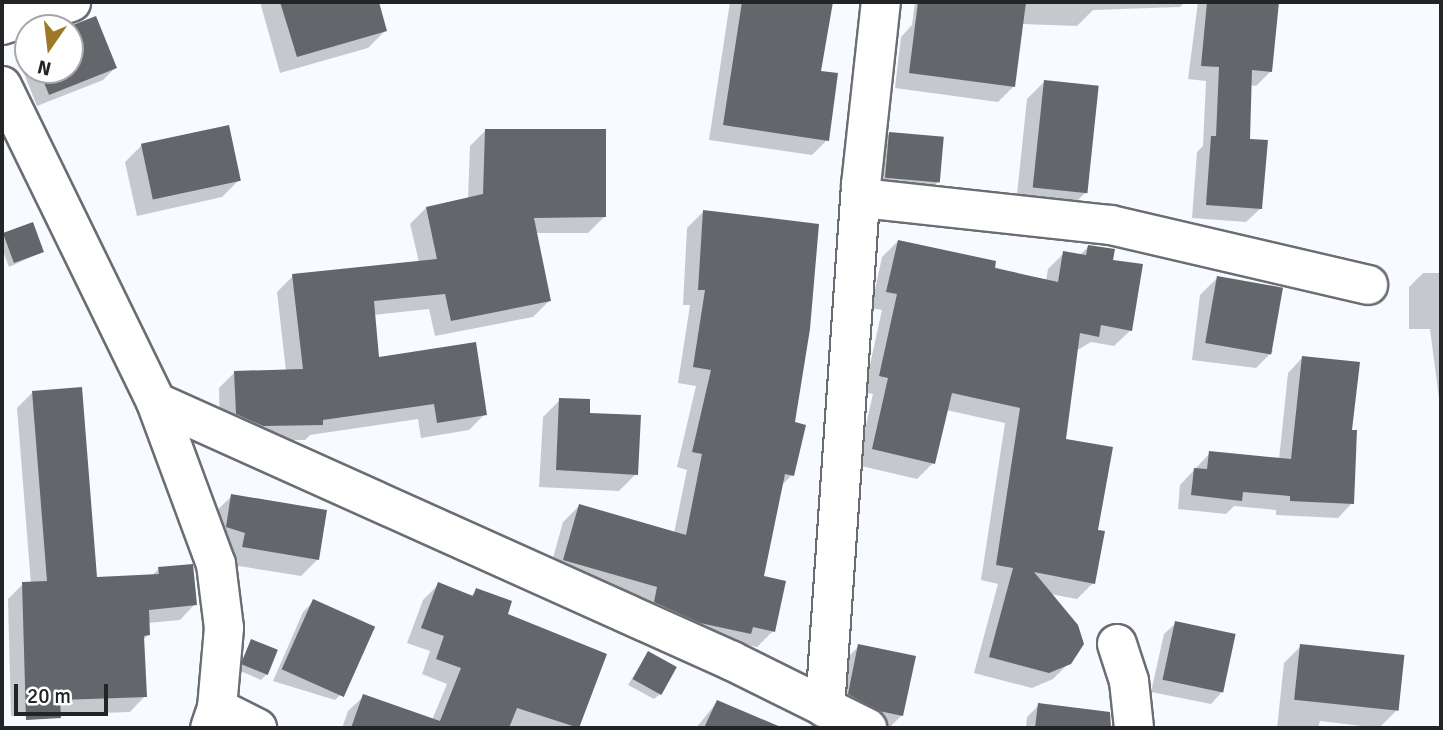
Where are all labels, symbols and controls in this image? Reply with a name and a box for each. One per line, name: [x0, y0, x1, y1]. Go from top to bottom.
north arrow: [14, 14, 84, 84]
text: N: [35, 54, 54, 81]
scale bar: [18, 670, 112, 714]
text: 20 m: [27, 683, 71, 709]

